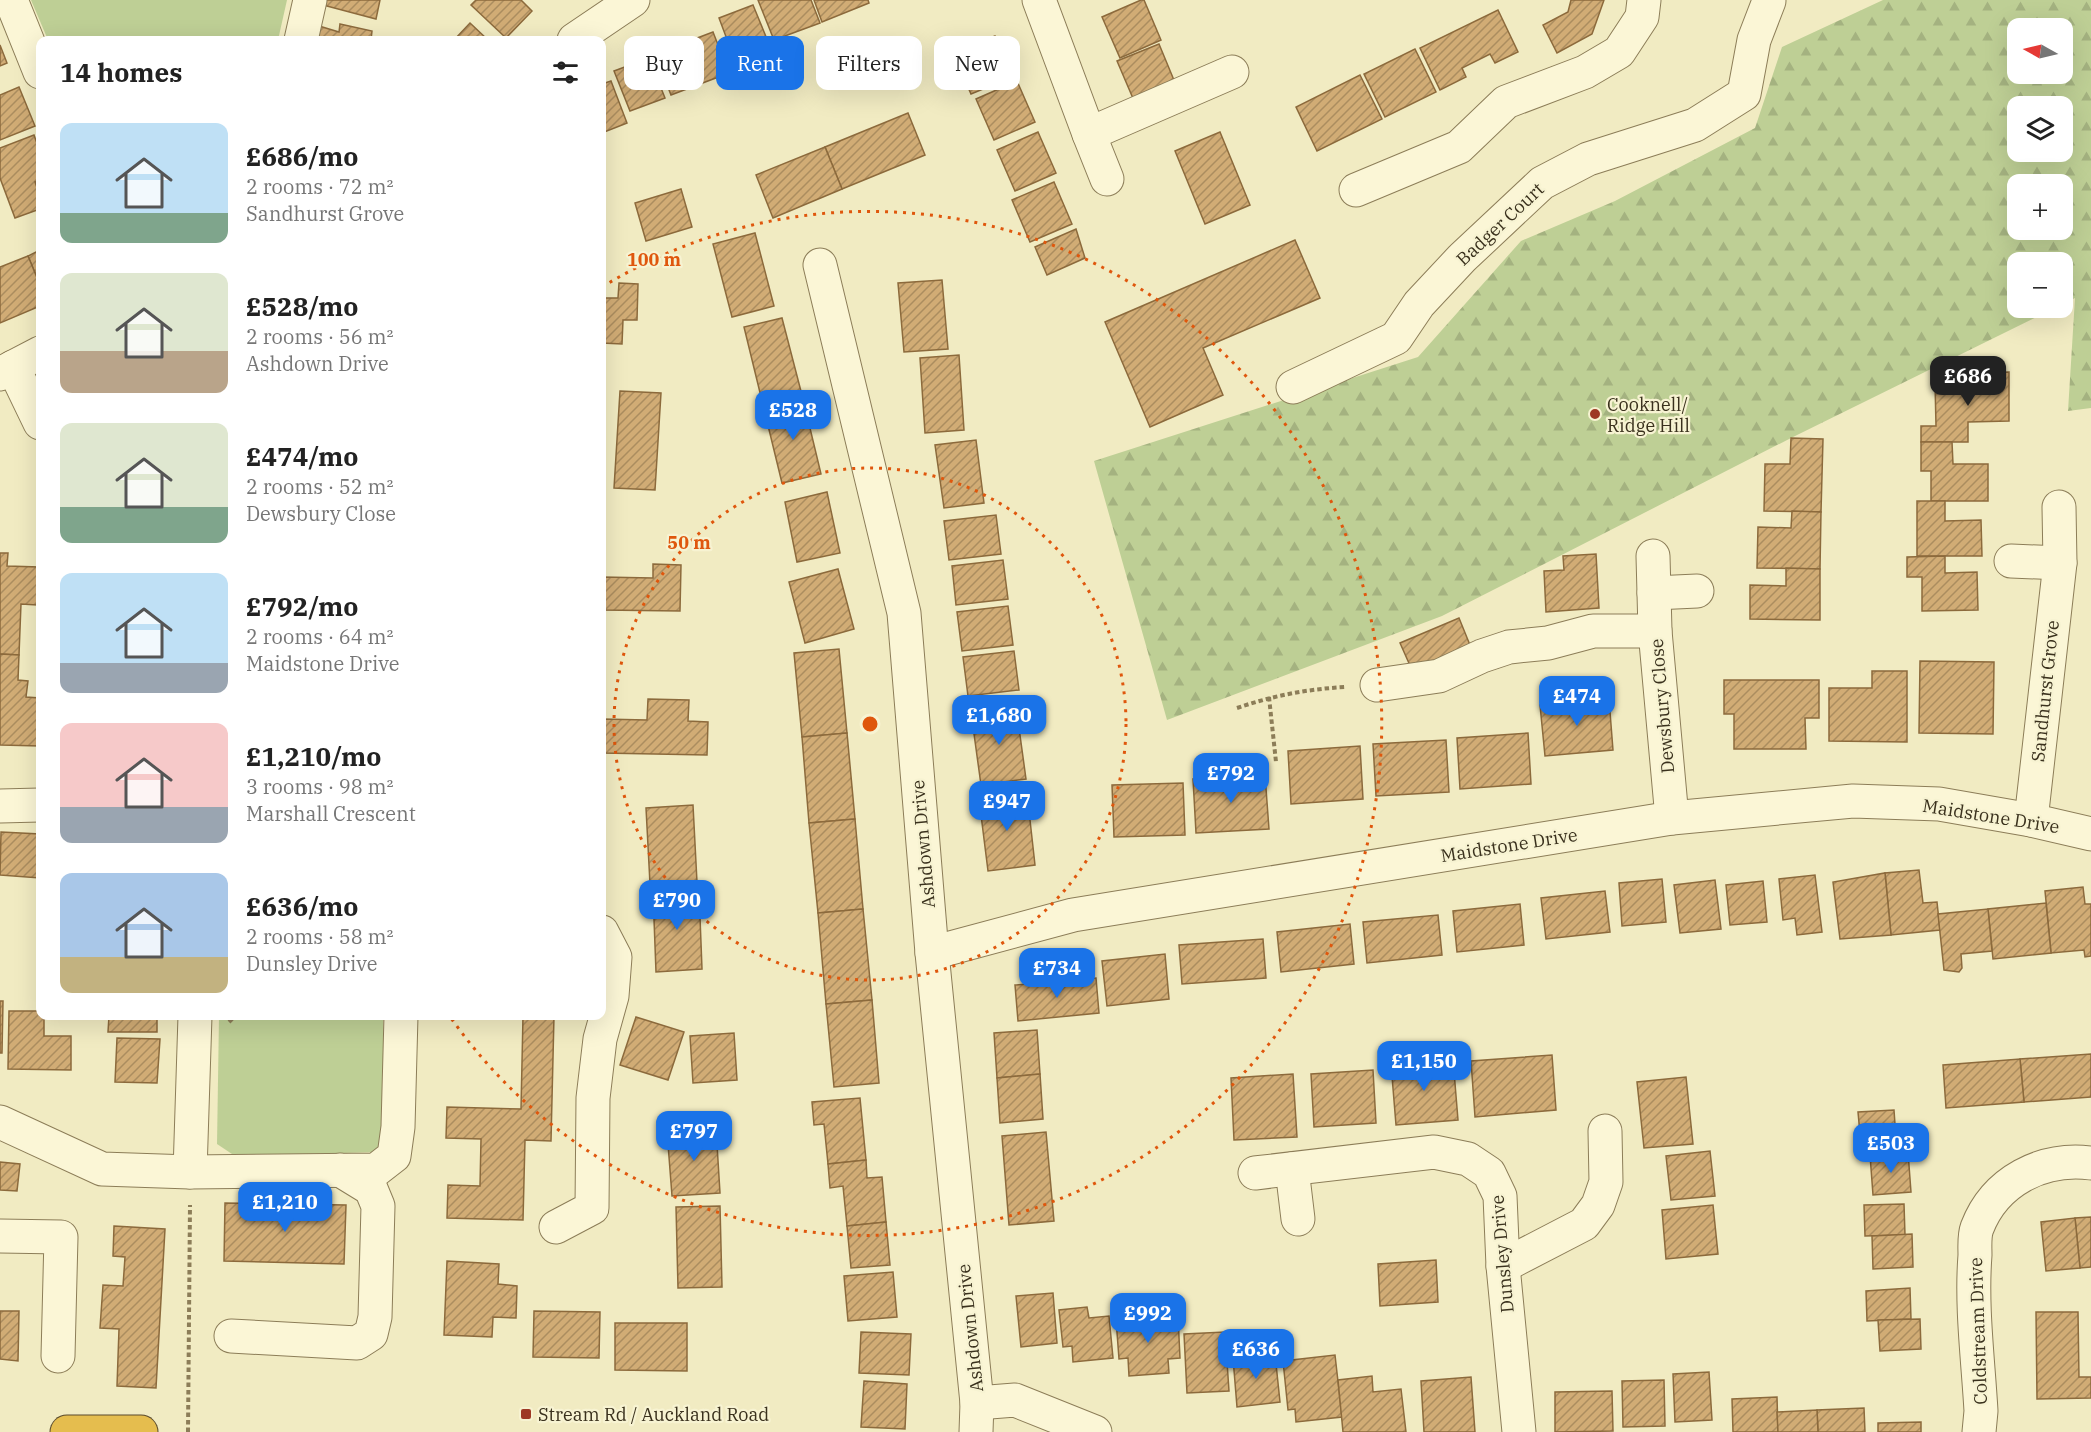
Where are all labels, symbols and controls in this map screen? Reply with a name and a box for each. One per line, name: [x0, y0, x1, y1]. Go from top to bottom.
north arrow: [2007, 18, 2073, 84]
map controls: [2007, 18, 2073, 318]
chip: Buy: [624, 36, 704, 90]
chip: Rent: [716, 36, 804, 90]
chip: Filters: [816, 36, 922, 90]
chip: New: [934, 36, 1020, 90]
text: 14 homes: [60, 55, 182, 89]
icon: filters: [549, 56, 582, 89]
button: layers: [2007, 96, 2073, 162]
text: £686/mo: [246, 139, 358, 173]
icon: home: [108, 147, 180, 219]
text: 2 rooms · 72 m²: [246, 173, 393, 200]
button: +: [2007, 174, 2073, 240]
street label: Badger Court: [1451, 178, 1549, 270]
text: Sandhurst Grove: [246, 200, 404, 227]
text: 100 m: [627, 248, 682, 271]
button: −: [2007, 252, 2073, 318]
text: £528/mo: [246, 289, 358, 323]
icon: home: [108, 297, 180, 369]
text: 2 rooms · 56 m²: [246, 323, 393, 350]
text: Ashdown Drive: [246, 350, 389, 377]
pin: £686: [1932, 356, 2004, 407]
text: £686: [1944, 362, 1992, 389]
pin: £528: [757, 390, 829, 441]
place label: Cooknell/ Ridge Hill: [1607, 393, 1690, 437]
text: £528: [769, 396, 817, 423]
marker: Cooknell/ Ridge Hill: [1588, 407, 1602, 421]
text: £474/mo: [246, 439, 358, 473]
icon: home: [108, 447, 180, 519]
text: 2 rooms · 52 m²: [246, 473, 393, 500]
text: Dewsbury Close: [246, 500, 396, 527]
text: 50 m: [667, 531, 711, 554]
text: £792/mo: [246, 589, 358, 623]
icon: home: [108, 597, 180, 669]
street label: Sandhurst Grove: [2026, 619, 2064, 763]
text: 2 rooms · 64 m²: [246, 623, 393, 650]
street label: Dewsbury Close: [1645, 638, 1679, 774]
text: Maidstone Drive: [246, 650, 399, 677]
pin: £474: [1541, 676, 1613, 727]
text: £474: [1553, 682, 1601, 709]
pin: £1,680: [950, 695, 1048, 746]
text: £1,680: [966, 701, 1032, 728]
centre of rings: [860, 714, 880, 734]
text: £1,210/mo: [246, 739, 381, 773]
icon: home: [108, 747, 180, 819]
pin: £792: [1195, 753, 1267, 804]
text: £792: [1207, 759, 1255, 786]
text: 3 rooms · 98 m²: [246, 773, 393, 800]
street label: Ashdown Drive: [906, 779, 940, 909]
pin: £947: [971, 781, 1043, 832]
text: £947: [983, 787, 1031, 814]
street label: Maidstone Drive: [1921, 794, 2061, 838]
text: Marshall Crescent: [246, 800, 416, 827]
street label: Maidstone Drive: [1439, 823, 1579, 867]
pin: £790: [641, 880, 713, 931]
text: £790: [653, 886, 701, 913]
text: £636/mo: [246, 889, 358, 923]
icon: home: [108, 897, 180, 969]
text: 2 rooms · 58 m²: [246, 923, 393, 950]
pin: £734: [1021, 948, 1093, 999]
text: Dunsley Drive: [246, 950, 377, 977]
text: £734: [1033, 954, 1081, 981]
pin: £1,150: [1375, 1041, 1473, 1092]
text: £1,150: [1391, 1047, 1457, 1074]
pin: £797: [658, 1111, 730, 1162]
text: £797: [670, 1117, 718, 1144]
pin: £503: [1855, 1123, 1927, 1174]
text: £503: [1867, 1129, 1915, 1156]
pin: £1,210: [236, 1182, 334, 1233]
text: £1,210: [252, 1188, 318, 1215]
street label: Dunsley Drive: [1485, 1194, 1519, 1314]
street label: Coldstream Drive: [1964, 1257, 1992, 1405]
street label: Ashdown Drive: [952, 1263, 988, 1393]
pin: £992: [1112, 1293, 1184, 1344]
text: £992: [1124, 1299, 1172, 1326]
pin: £636: [1220, 1329, 1292, 1380]
text: £636: [1232, 1335, 1280, 1362]
place label: Stream Rd / Auckland Road: [538, 1403, 769, 1426]
marker: Stream Rd / Auckland Road: [519, 1407, 533, 1421]

